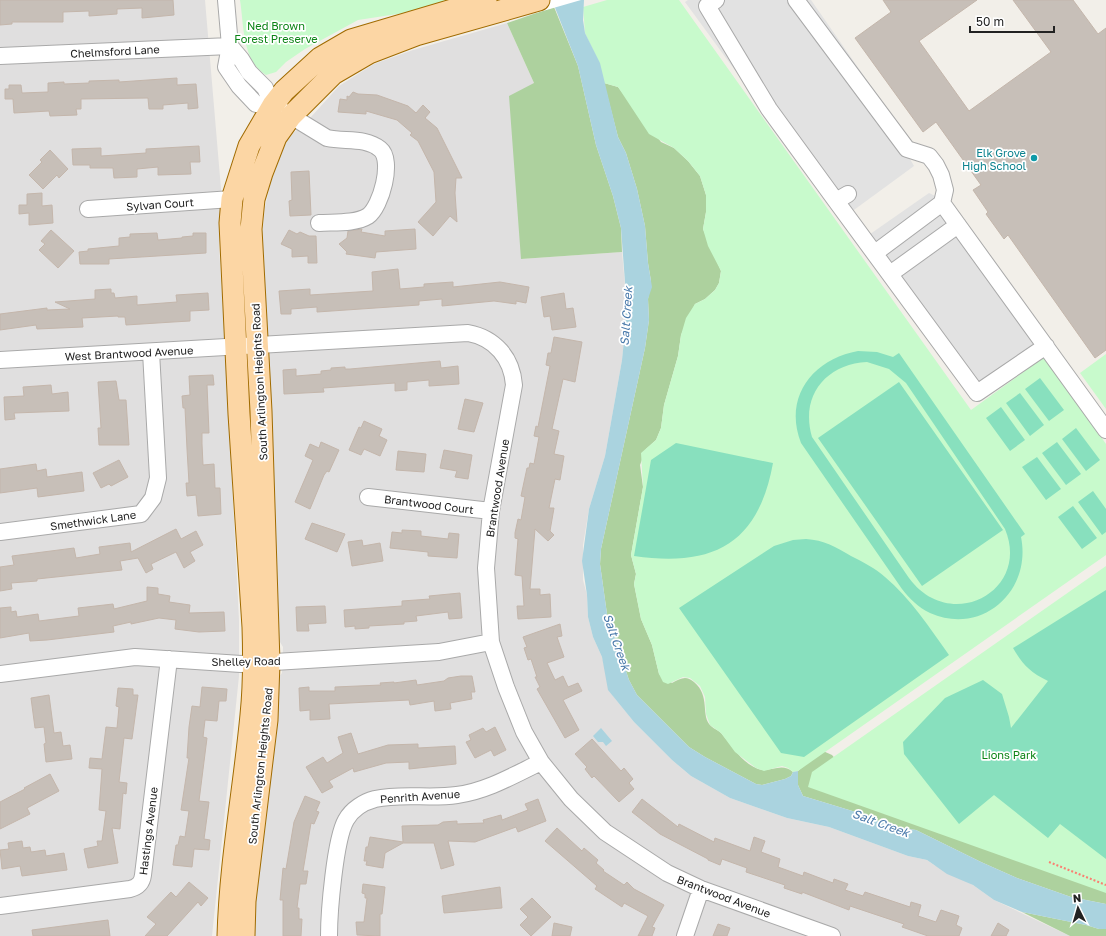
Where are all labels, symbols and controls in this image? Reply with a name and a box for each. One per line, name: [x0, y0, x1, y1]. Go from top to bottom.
scale bar: [970, 8, 1054, 34]
text: 50 m: [976, 14, 1004, 29]
park label: Ned Brown Forest Preserve: [234, 19, 318, 45]
street label: Chelmsford Lane: [70, 42, 160, 60]
place label: Elk Grove High School: [962, 146, 1026, 172]
marker: Elk Grove High School: [1029, 153, 1039, 163]
street label: Sylvan Court: [126, 195, 194, 213]
water label: Salt Creek: [616, 285, 636, 346]
street label: South Arlington Heights Road: [248, 303, 270, 461]
street label: West Brantwood Avenue: [64, 343, 194, 363]
street label: Brantwood Avenue: [483, 438, 511, 538]
street label: Brantwood Court: [383, 492, 475, 516]
street label: Smethwick Lane: [49, 508, 137, 532]
water label: Salt Creek: [600, 612, 634, 674]
street label: Shelley Road: [211, 654, 281, 668]
street label: South Arlington Heights Road: [245, 687, 275, 845]
park label: Lions Park: [982, 748, 1036, 761]
street label: Hastings Avenue: [136, 786, 160, 876]
street label: Penrith Avenue: [380, 787, 460, 805]
water label: Salt Creek: [851, 806, 913, 841]
street label: Brantwood Avenue: [675, 872, 773, 920]
north arrow: [1058, 888, 1098, 928]
text: N: [1072, 891, 1082, 904]

